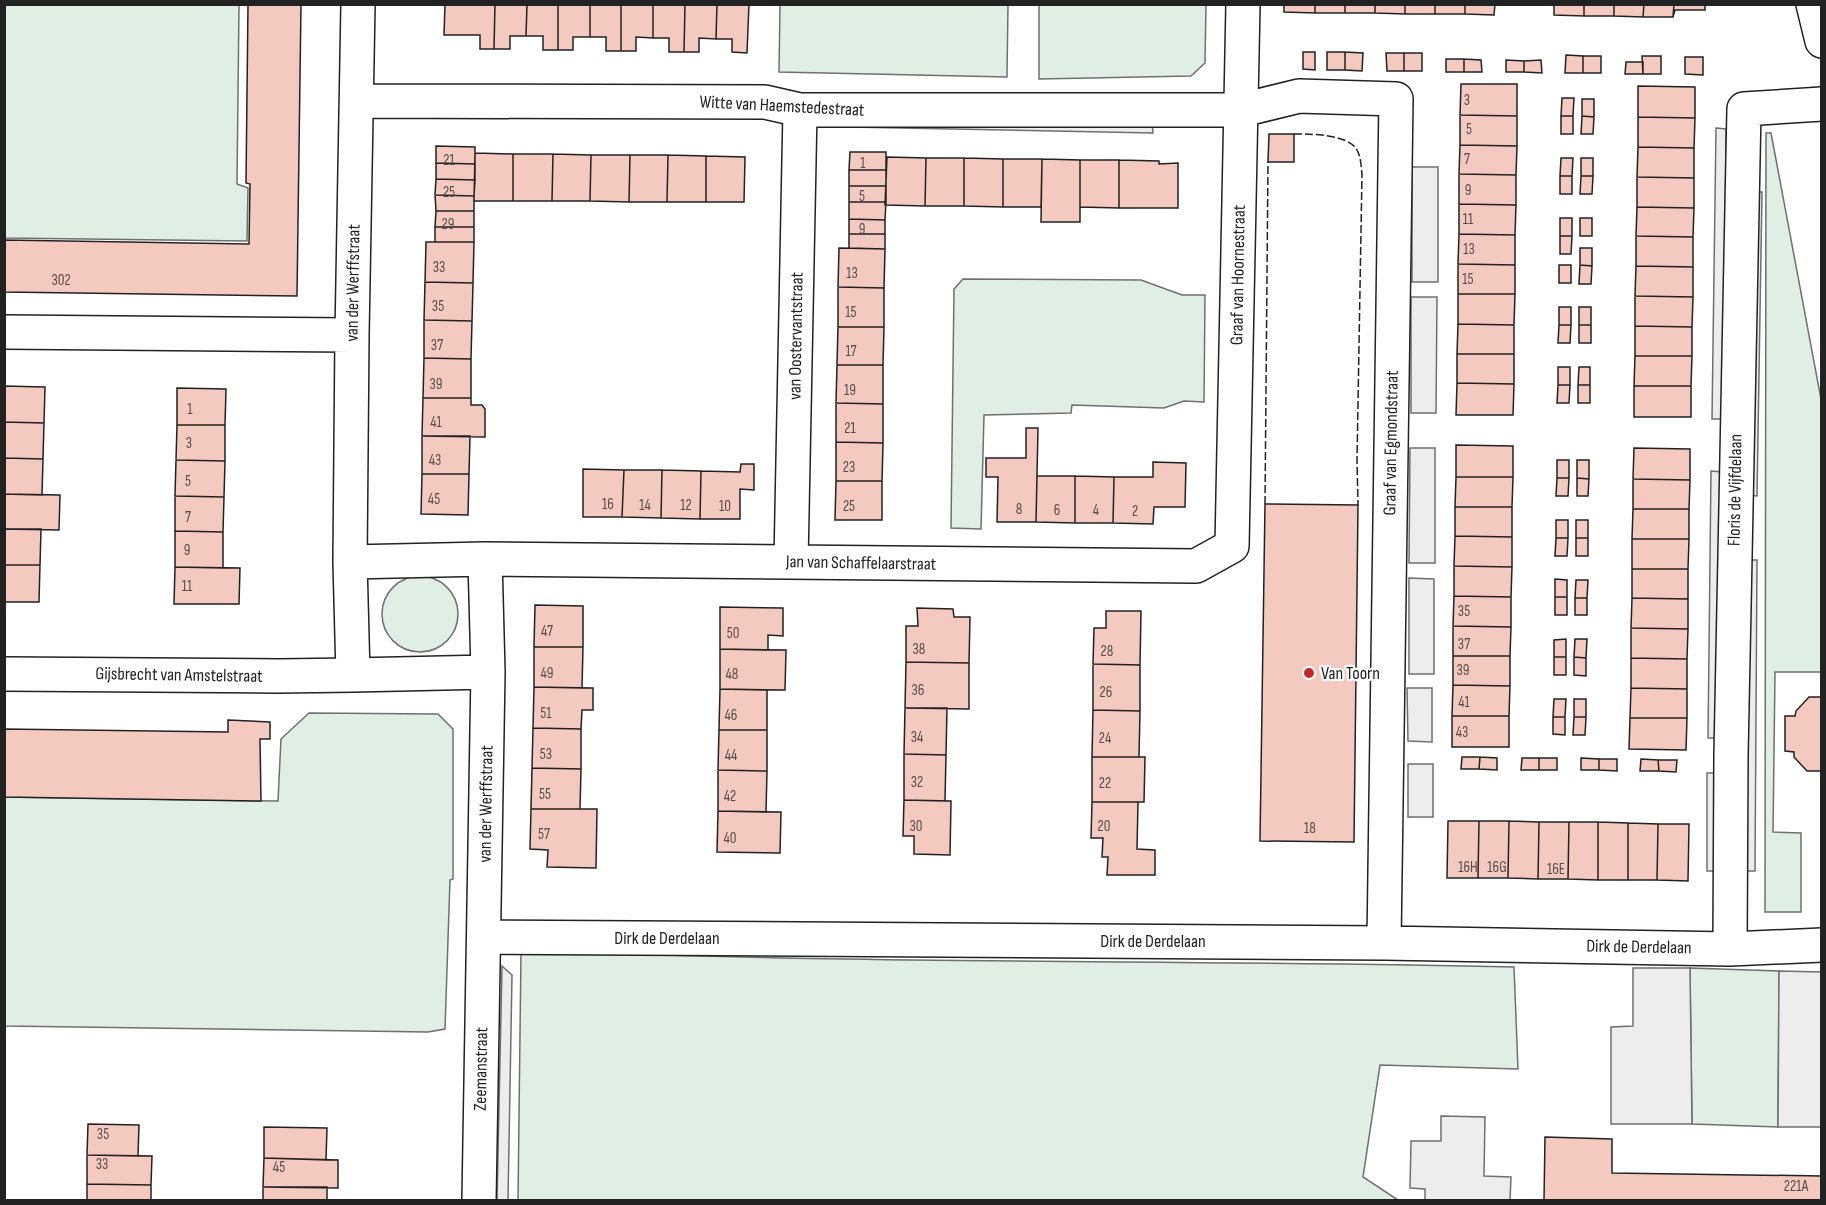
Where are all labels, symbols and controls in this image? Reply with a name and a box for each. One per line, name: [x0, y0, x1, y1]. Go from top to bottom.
street label: Witte van Haemstedestraat: [699, 91, 865, 121]
house number: 3: [1464, 91, 1470, 110]
house number: 5: [1466, 120, 1472, 139]
house number: 7: [1464, 150, 1470, 169]
house number: 21: [443, 151, 455, 170]
house number: 1: [860, 154, 866, 173]
house number: 9: [1465, 181, 1471, 200]
house number: 25: [443, 183, 455, 202]
house number: 5: [859, 187, 865, 206]
street label: Graaf van Hoornestraat: [1226, 204, 1250, 345]
house number: 11: [1463, 210, 1474, 229]
house number: 29: [442, 215, 454, 234]
house number: 9: [859, 220, 865, 239]
street label: van der Werffstraat: [341, 224, 365, 342]
house number: 13: [1463, 240, 1475, 259]
house number: 33: [433, 258, 445, 277]
house number: 13: [846, 264, 858, 283]
house number: 15: [1462, 270, 1474, 289]
house number: 302: [51, 271, 71, 290]
street label: van Oostervantstraat: [784, 271, 808, 400]
house number: 35: [432, 297, 444, 316]
house number: 15: [845, 303, 857, 322]
house number: 37: [431, 336, 443, 355]
house number: 17: [845, 342, 857, 361]
street label: Graaf van Egmondstraat: [1379, 370, 1403, 516]
house number: 39: [430, 375, 442, 394]
house number: 19: [844, 381, 856, 400]
house number: 1: [187, 400, 193, 419]
house number: 41: [430, 413, 443, 432]
house number: 21: [844, 419, 856, 438]
house number: 3: [186, 434, 192, 453]
street label: Floris de Vijfdelaan: [1724, 434, 1746, 546]
house number: 43: [429, 451, 441, 470]
house number: 23: [843, 458, 855, 477]
house number: 5: [185, 472, 191, 491]
house number: 45: [428, 490, 440, 509]
house number: 16: [602, 495, 614, 514]
house number: 14: [639, 496, 651, 515]
house number: 12: [680, 496, 692, 515]
house number: 10: [719, 497, 731, 516]
house number: 25: [843, 497, 855, 516]
house number: 8: [1016, 500, 1022, 519]
house number: 6: [1054, 501, 1060, 520]
house number: 4: [1093, 501, 1099, 520]
house number: 2: [1132, 502, 1138, 521]
house number: 7: [185, 508, 191, 527]
house number: 9: [184, 541, 190, 560]
street label: Jan van Schaffelaarstraat: [785, 551, 937, 575]
house number: 11: [182, 577, 193, 596]
house number: 35: [1458, 602, 1470, 621]
house number: 47: [541, 622, 553, 641]
house number: 50: [727, 624, 739, 643]
house number: 37: [1458, 635, 1470, 654]
house number: 38: [913, 640, 925, 659]
house number: 28: [1101, 642, 1113, 661]
house number: 39: [1457, 661, 1469, 680]
street label: Gijsbrecht van Amstelstraat: [95, 663, 263, 687]
place label: Van Toorn: [1321, 663, 1380, 684]
house number: 49: [541, 664, 553, 683]
house number: 48: [726, 665, 738, 684]
marker: Van Toorn: [1302, 666, 1316, 680]
house number: 36: [912, 681, 924, 700]
house number: 26: [1100, 683, 1112, 702]
house number: 41: [1458, 693, 1471, 712]
house number: 51: [540, 704, 552, 723]
house number: 46: [725, 706, 737, 725]
house number: 43: [1456, 723, 1468, 742]
house number: 34: [911, 728, 923, 747]
house number: 24: [1099, 729, 1111, 748]
street label: van der Werffstraat: [474, 745, 498, 863]
house number: 53: [540, 745, 552, 764]
house number: 44: [725, 746, 737, 765]
house number: 32: [911, 773, 923, 792]
house number: 22: [1099, 774, 1111, 793]
house number: 55: [539, 785, 551, 804]
house number: 42: [724, 787, 736, 806]
house number: 30: [910, 817, 922, 836]
house number: 20: [1098, 817, 1110, 836]
house number: 18: [1304, 819, 1316, 838]
house number: 57: [538, 825, 550, 844]
house number: 40: [724, 829, 736, 848]
house number: 16H: [1458, 858, 1478, 877]
house number: 16G: [1487, 858, 1507, 877]
house number: 16E: [1547, 860, 1565, 879]
street label: Dirk de Derdelaan: [614, 928, 720, 949]
street label: Dirk de Derdelaan: [1100, 931, 1206, 952]
street label: Dirk de Derdelaan: [1586, 936, 1692, 958]
street label: Zeemanstraat: [470, 1026, 492, 1111]
house number: 35: [97, 1125, 109, 1144]
house number: 33: [96, 1155, 108, 1174]
house number: 45: [273, 1158, 285, 1177]
house number: 221A: [1784, 1177, 1809, 1196]

